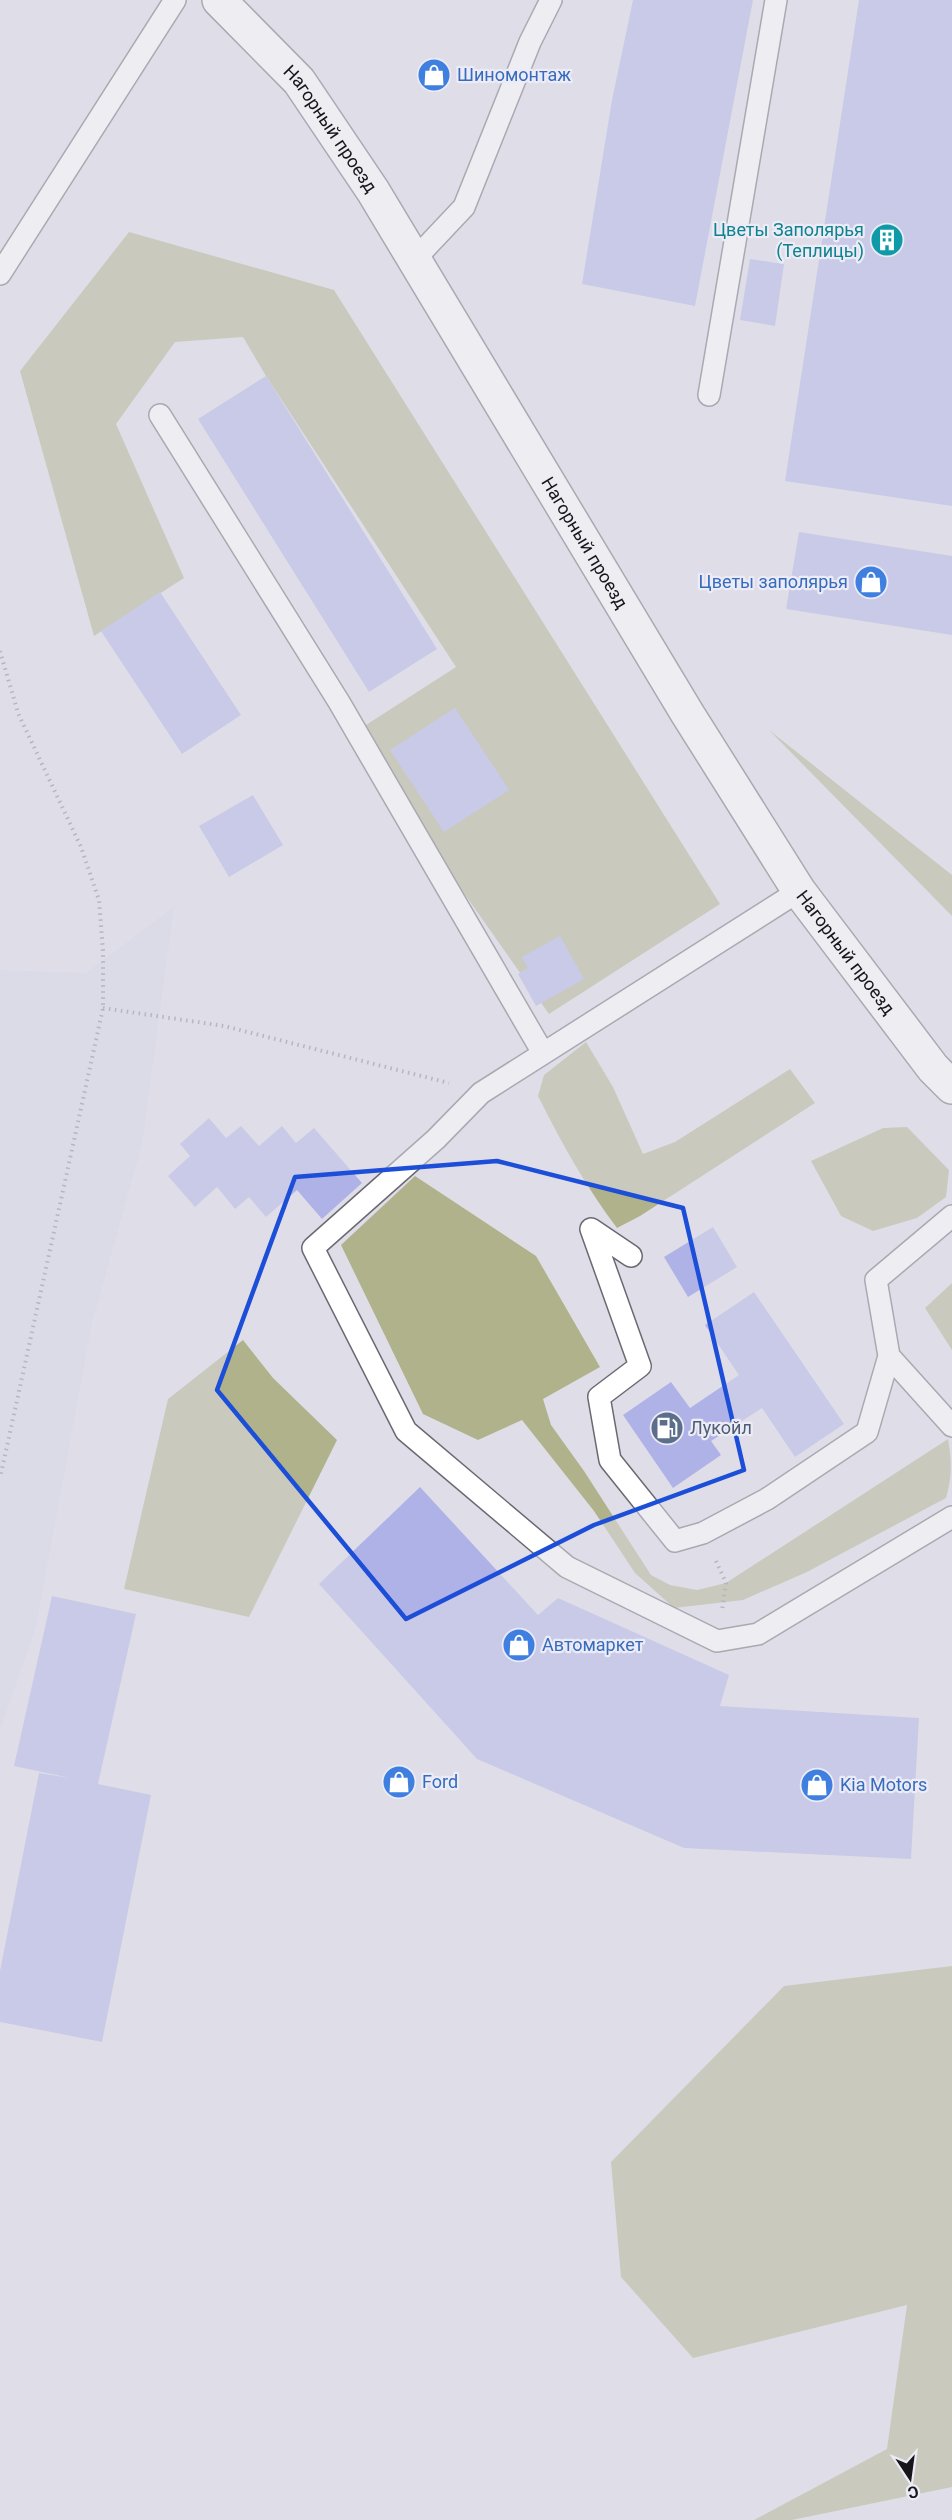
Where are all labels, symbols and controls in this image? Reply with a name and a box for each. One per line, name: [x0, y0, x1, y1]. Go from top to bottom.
shop icon: Шиномонтаж: [416, 57, 452, 93]
street label: Нагорный проезд: [279, 61, 382, 196]
place label: Шиномонтаж: [457, 64, 571, 85]
place label: Цветы Заполярья (Теплицы): [713, 219, 864, 262]
building icon: Цветы Заполярья (Теплицы): [869, 222, 905, 258]
street label: Нагорный проезд: [537, 473, 633, 612]
shop icon: Цветы заполярья: [853, 564, 889, 600]
place label: Цветы заполярья: [699, 571, 848, 592]
street label: Нагорный проезд: [792, 886, 900, 1018]
fuel station icon: Лукойл: [649, 1410, 685, 1446]
place label: Лукойл: [690, 1417, 752, 1438]
shop icon: Автомаркет: [501, 1627, 537, 1663]
place label: Автомаркет: [542, 1634, 644, 1655]
shop icon: Ford: [381, 1764, 417, 1800]
shop icon: Kia Motors: [799, 1767, 835, 1803]
place label: Ford: [422, 1771, 458, 1792]
place label: Kia Motors: [840, 1774, 927, 1795]
north arrow: [880, 2448, 940, 2508]
text: С: [906, 2482, 920, 2503]

